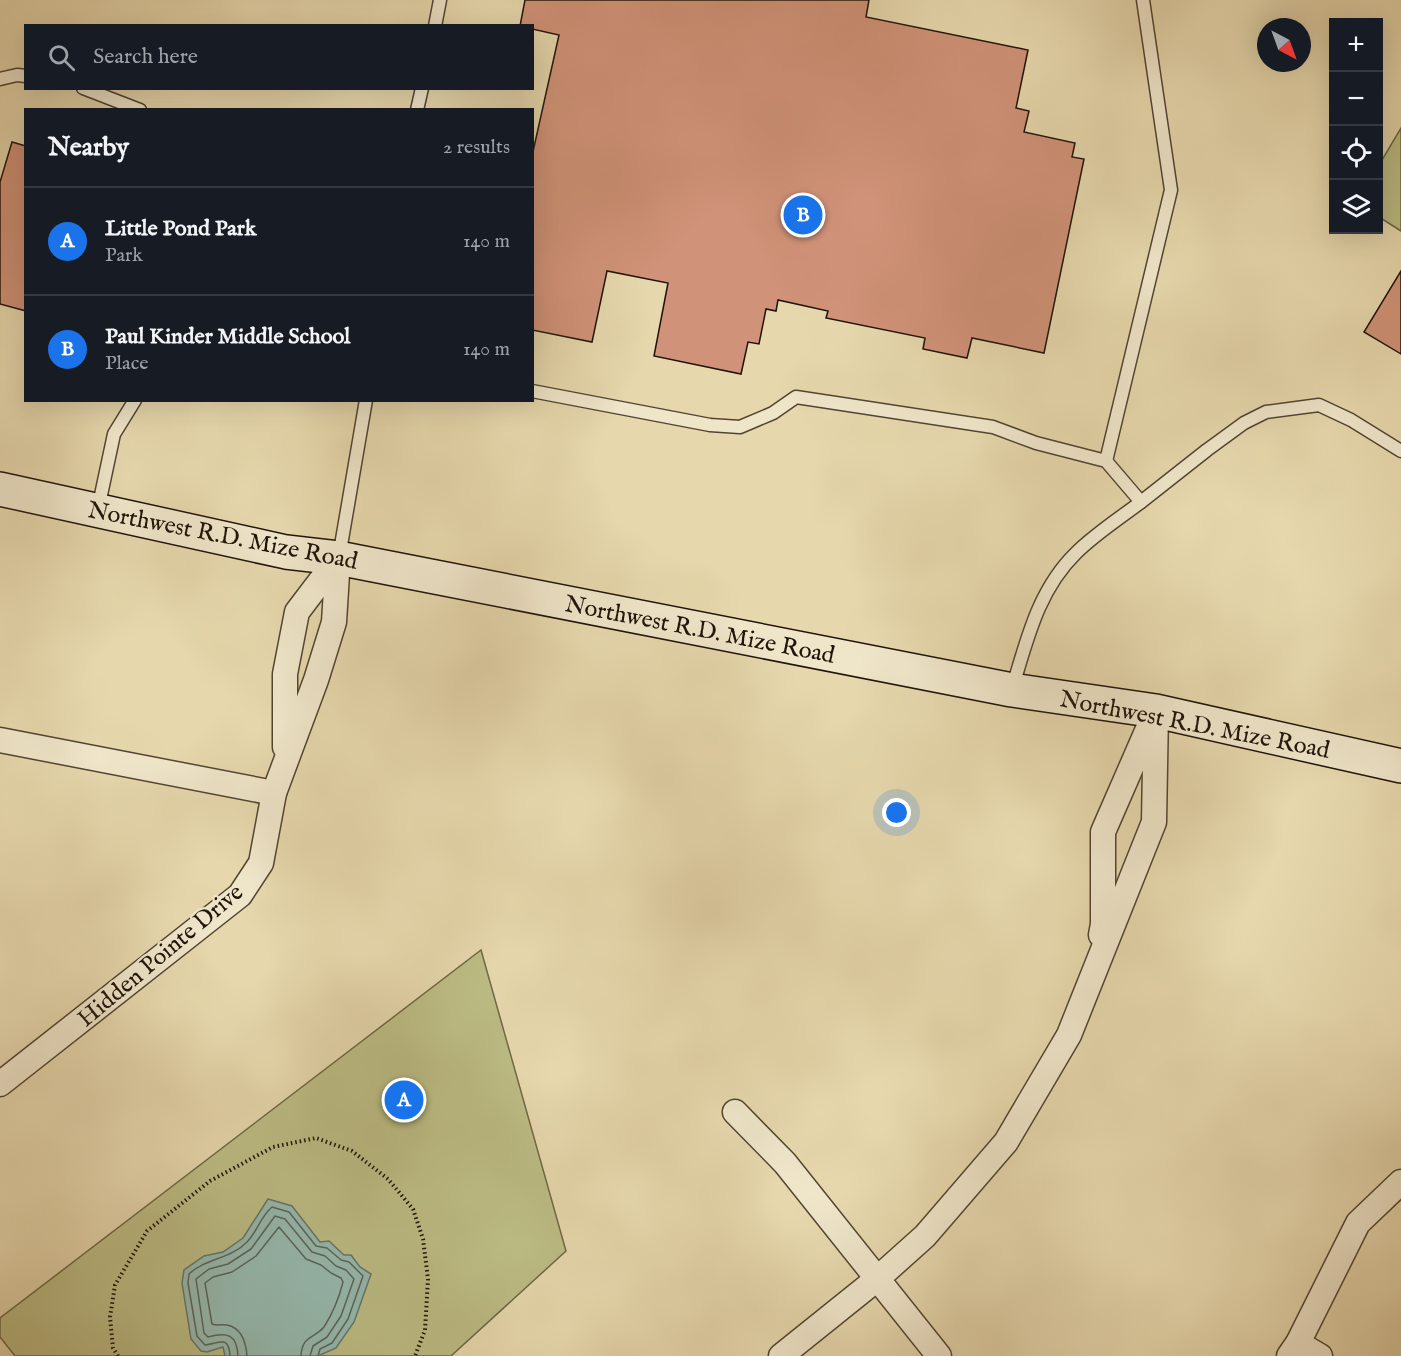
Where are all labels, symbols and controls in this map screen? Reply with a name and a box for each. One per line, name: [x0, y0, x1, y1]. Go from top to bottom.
north arrow: [1257, 18, 1311, 72]
map controls: [1329, 18, 1383, 234]
button: +: [1329, 18, 1383, 72]
search box: [24, 24, 534, 90]
icon: search: [45, 41, 78, 74]
text: Search here: [93, 43, 198, 71]
button: −: [1329, 72, 1383, 126]
button: locate: [1329, 126, 1383, 180]
text: Nearby: [48, 131, 129, 164]
text: 2 results: [443, 135, 510, 160]
button: layers: [1329, 180, 1383, 234]
pin: B: [784, 192, 822, 238]
text: Little Pond Park: [105, 215, 257, 243]
text: A: [61, 229, 74, 254]
text: 140 m: [463, 229, 510, 254]
text: Park: [105, 243, 143, 268]
text: Paul Kinder Middle School: [105, 323, 350, 351]
text: B: [61, 337, 74, 362]
text: 140 m: [463, 337, 510, 362]
text: Place: [105, 351, 148, 376]
street label: Northwest R.D. Mize Road: [85, 495, 361, 578]
street label: Northwest R.D. Mize Road: [562, 589, 838, 672]
street label: Northwest R.D. Mize Road: [1057, 684, 1333, 767]
your location: [882, 798, 911, 827]
street label: Hidden Pointe Drive: [72, 878, 250, 1035]
pin: A: [384, 1078, 424, 1122]

